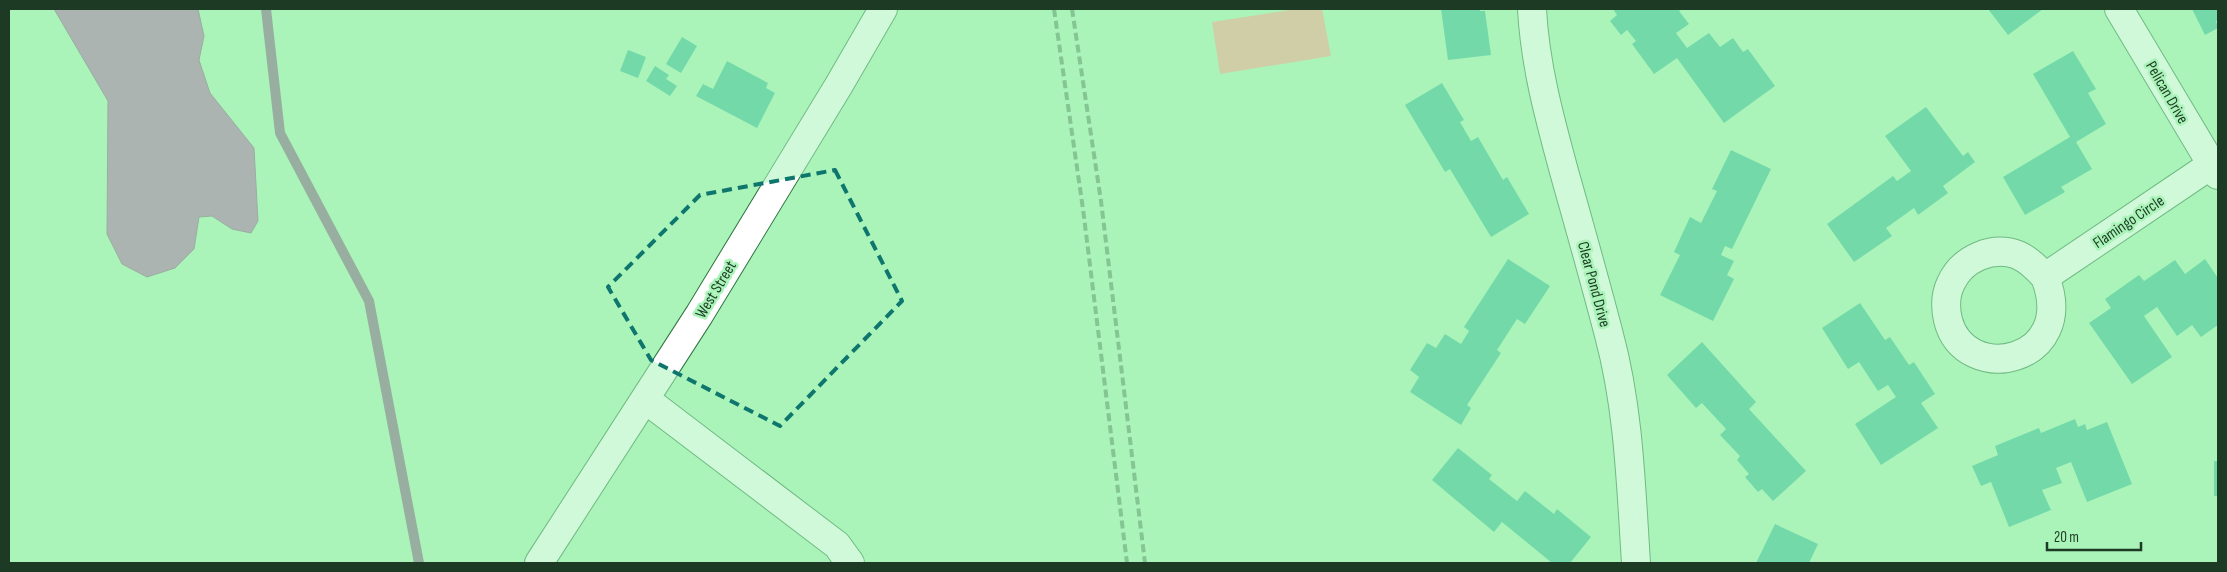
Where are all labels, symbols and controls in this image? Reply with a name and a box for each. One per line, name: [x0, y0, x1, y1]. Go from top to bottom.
street label: Pelican Drive: [2141, 58, 2192, 127]
street label: Flamingo Circle: [2090, 192, 2168, 253]
street label: Clear Pond Drive: [1573, 239, 1614, 329]
street label: West Street: [692, 258, 741, 322]
scale bar: [2047, 520, 2141, 552]
text: 20 m: [2054, 528, 2079, 547]

